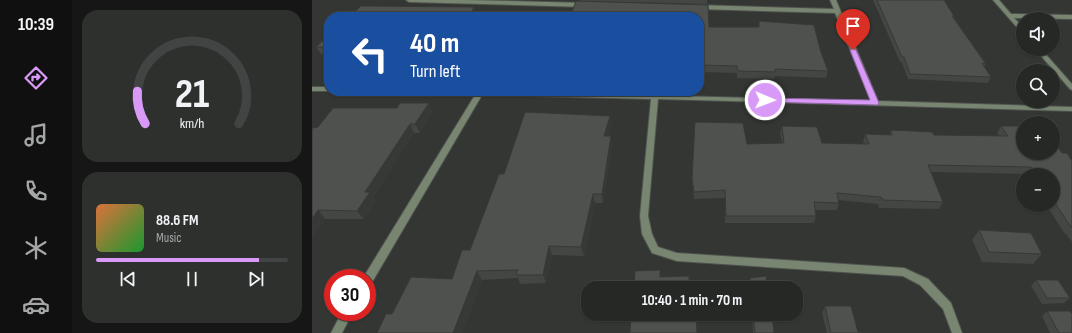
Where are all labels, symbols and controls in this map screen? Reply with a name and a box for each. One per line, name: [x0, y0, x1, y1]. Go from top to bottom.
pin: [836, 9, 870, 50]
map controls: [1016, 12, 1060, 212]
button: sound: [1016, 12, 1060, 56]
text: 10:39: [18, 14, 54, 35]
icon: arrive: [842, 15, 864, 37]
text: 40 m: [410, 27, 459, 60]
icon: left: [344, 28, 396, 80]
text: Turn left: [410, 61, 461, 82]
icon: directions: [22, 64, 50, 92]
button: search: [1016, 64, 1060, 108]
text: 21: [175, 70, 209, 119]
position arrow: [744, 79, 786, 121]
text: km/h: [180, 114, 204, 131]
button: +: [1016, 116, 1060, 160]
icon: music: [22, 121, 50, 149]
button: −: [1016, 168, 1060, 212]
icon: phone: [22, 177, 50, 205]
text: 88.6 FM: [156, 211, 198, 230]
text: Music: [156, 230, 181, 246]
icon: climate: [22, 234, 50, 262]
icon: previous: [117, 268, 139, 290]
icon: pause: [181, 268, 203, 290]
icon: next: [245, 268, 267, 290]
speed limit sign: 30: [324, 269, 376, 321]
icon: car: [22, 291, 50, 319]
text: 10:40 · 1 min · 70 m: [642, 291, 742, 310]

